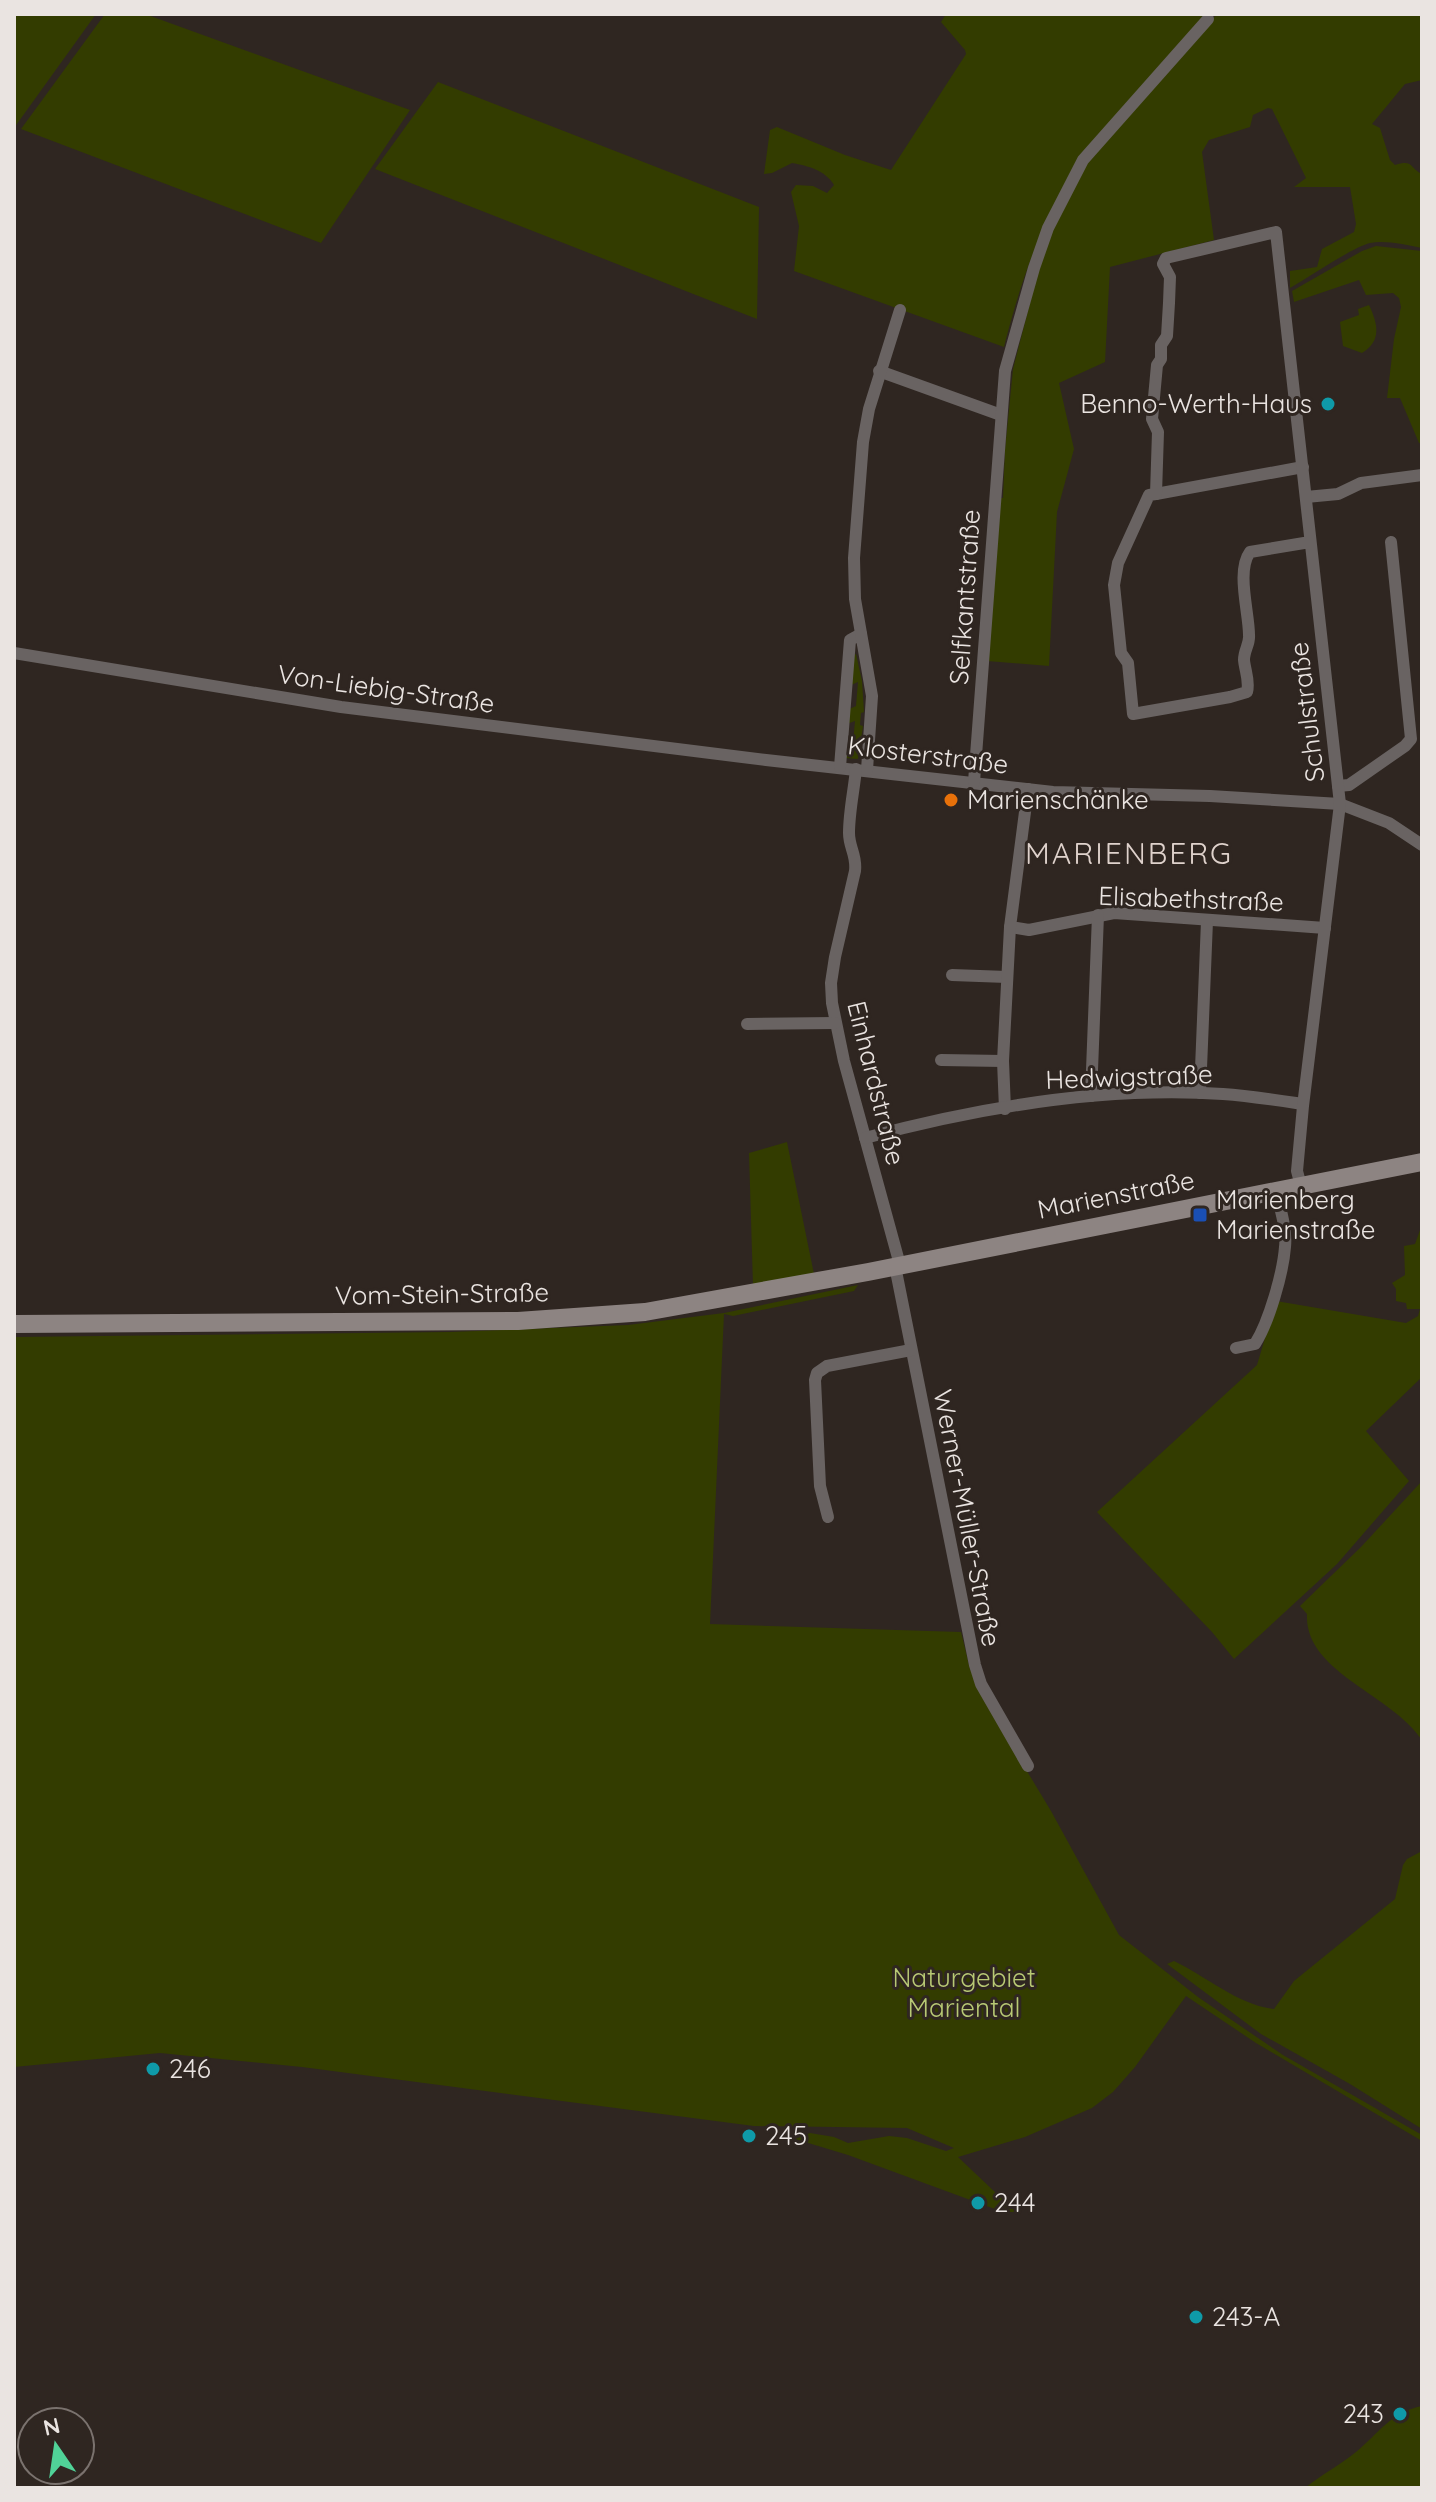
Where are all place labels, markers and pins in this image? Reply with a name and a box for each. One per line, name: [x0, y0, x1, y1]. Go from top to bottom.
place label: Benno-Werth-Haus: [1080, 387, 1312, 420]
marker: Benno-Werth-Haus: [1319, 395, 1337, 413]
place label: Marienschänke: [967, 783, 1149, 816]
marker: Marienschänke: [942, 791, 960, 809]
place label: Marienberg Marienstraße: [1216, 1183, 1375, 1246]
marker: Marienberg Marienstraße: [1191, 1206, 1209, 1224]
place label: 246: [169, 2052, 211, 2085]
marker: 246: [144, 2060, 162, 2078]
place label: 245: [765, 2119, 807, 2152]
marker: 245: [740, 2127, 758, 2145]
place label: 244: [994, 2186, 1035, 2219]
marker: 244: [969, 2194, 987, 2212]
place label: 243-A: [1212, 2300, 1280, 2333]
marker: 243-A: [1187, 2308, 1205, 2326]
place label: 243: [1343, 2397, 1384, 2430]
marker: 243: [1391, 2405, 1409, 2423]

